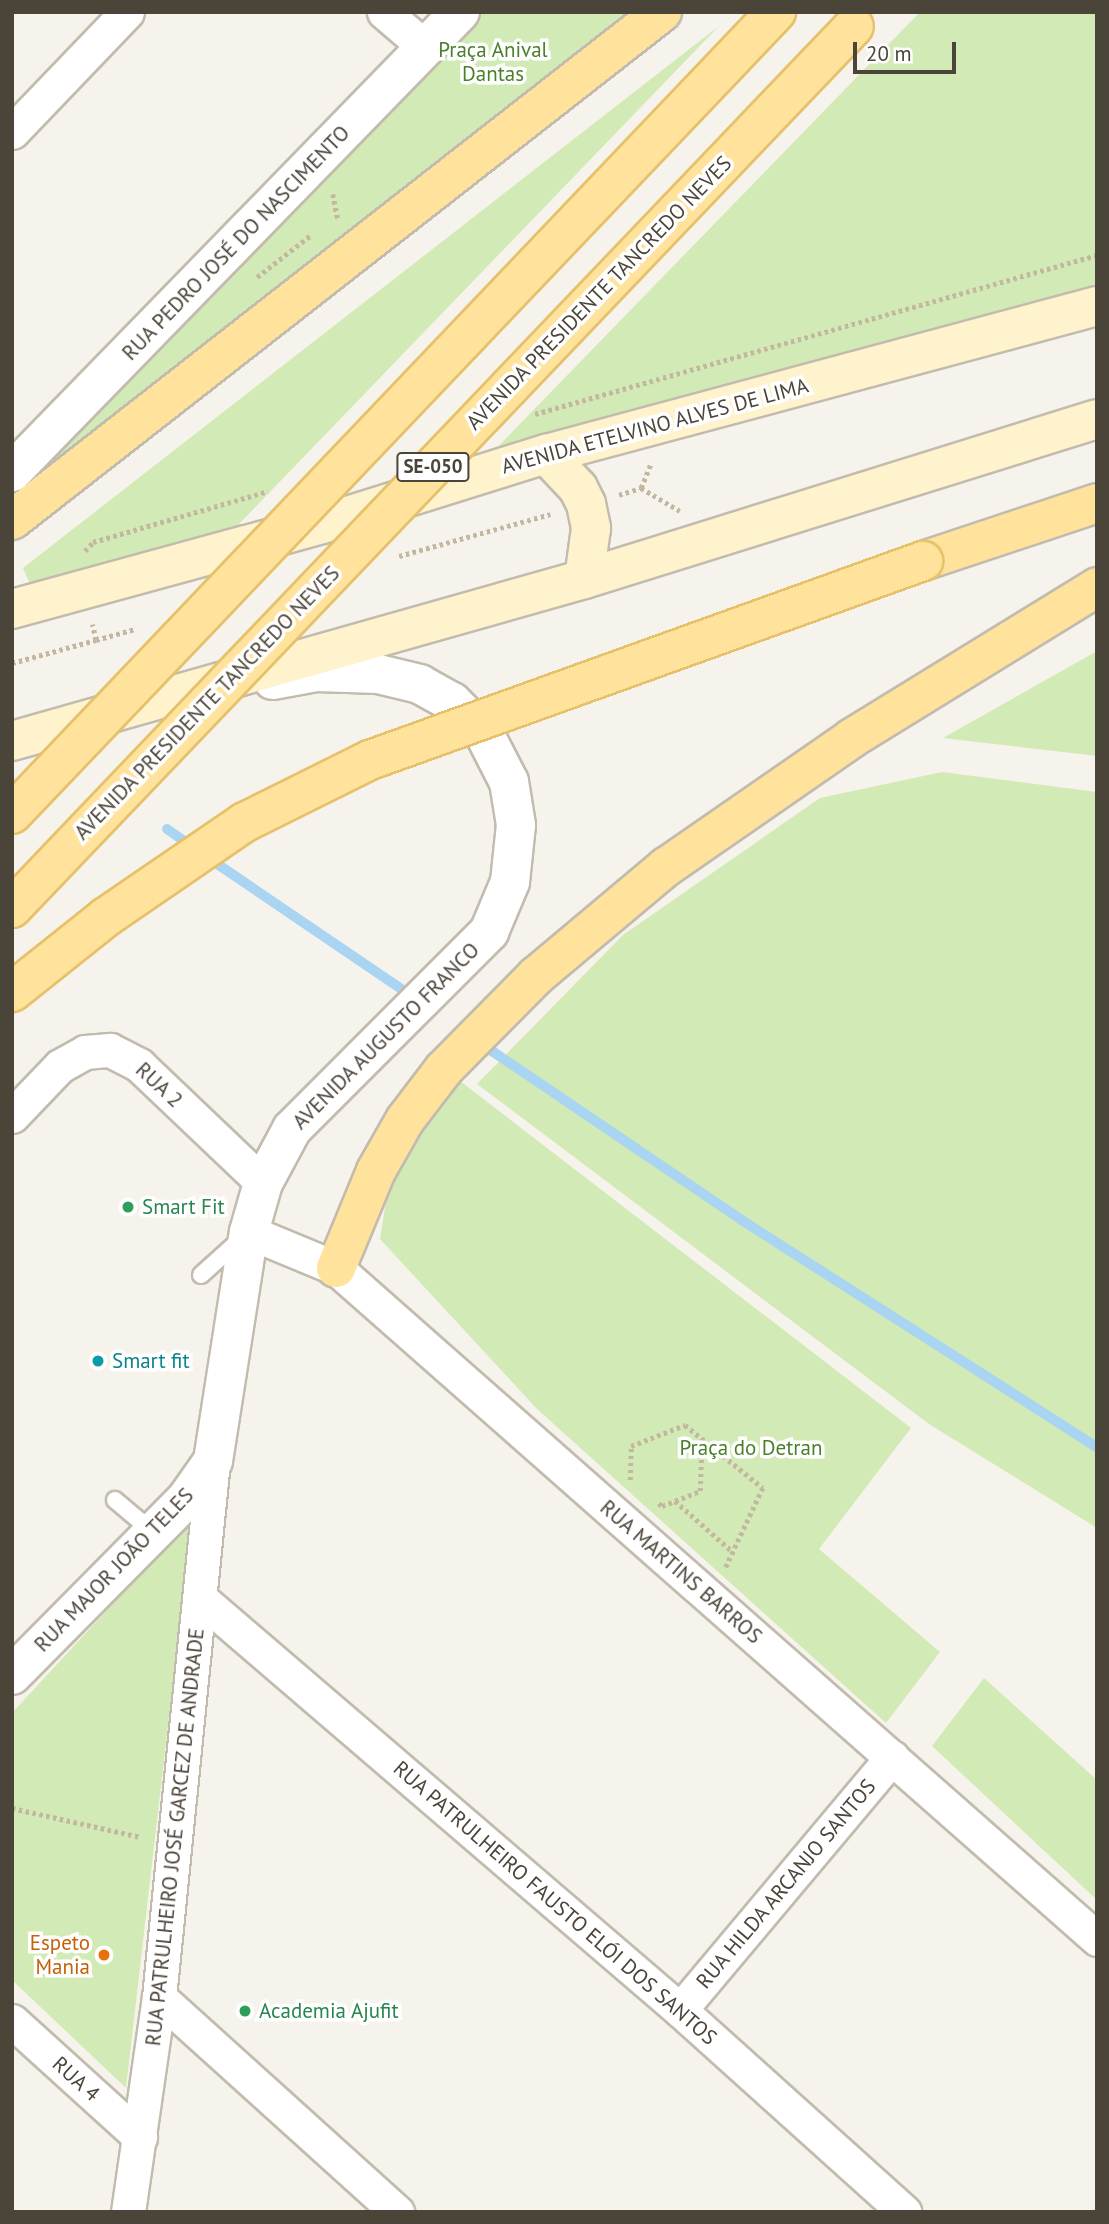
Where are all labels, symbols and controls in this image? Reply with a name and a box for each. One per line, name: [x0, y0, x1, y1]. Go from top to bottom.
scale bar: [857, 28, 960, 72]
park label: Praça Anival Dantas: [438, 37, 548, 87]
text: 20 m: [866, 40, 912, 67]
street label: RUA PEDRO JOSÉ DO NASCIMENTO: [117, 120, 355, 366]
street label: AVENIDA PRESIDENTE TANCREDO NEVES: [461, 150, 737, 436]
street label: AVENIDA ETELVINO ALVES DE LIMA: [498, 373, 812, 479]
road number: SE-050: [396, 452, 470, 482]
street label: AVENIDA PRESIDENTE TANCREDO NEVES: [69, 560, 345, 846]
street label: AVENIDA AUGUSTO FRANCO: [287, 937, 485, 1135]
street label: RUA 2: [130, 1057, 188, 1113]
place label: Smart Fit: [142, 1194, 225, 1220]
marker: Smart Fit: [120, 1199, 136, 1215]
place label: Smart fit: [112, 1348, 190, 1374]
marker: Smart fit: [90, 1353, 106, 1369]
park label: Praça do Detran: [680, 1435, 822, 1461]
street label: RUA MAJOR JOÃO TELES: [29, 1482, 199, 1658]
street label: RUA MARTINS BARROS: [595, 1495, 767, 1649]
street label: RUA PATRULHEIRO JOSÉ GARCEZ DE ANDRADE: [140, 1626, 210, 2048]
street label: RUA PATRULHEIRO FAUSTO ELÓI DOS SANTOS: [388, 1755, 722, 2051]
street label: RUA HILDA ARCANJO SANTOS: [690, 1773, 882, 1995]
place label: Espeto Mania: [30, 1930, 90, 1980]
marker: Espeto Mania: [96, 1947, 112, 1963]
place label: Academia Ajufit: [259, 1998, 399, 2024]
marker: Academia Ajufit: [237, 2003, 253, 2019]
street label: RUA 4: [47, 2051, 105, 2107]

